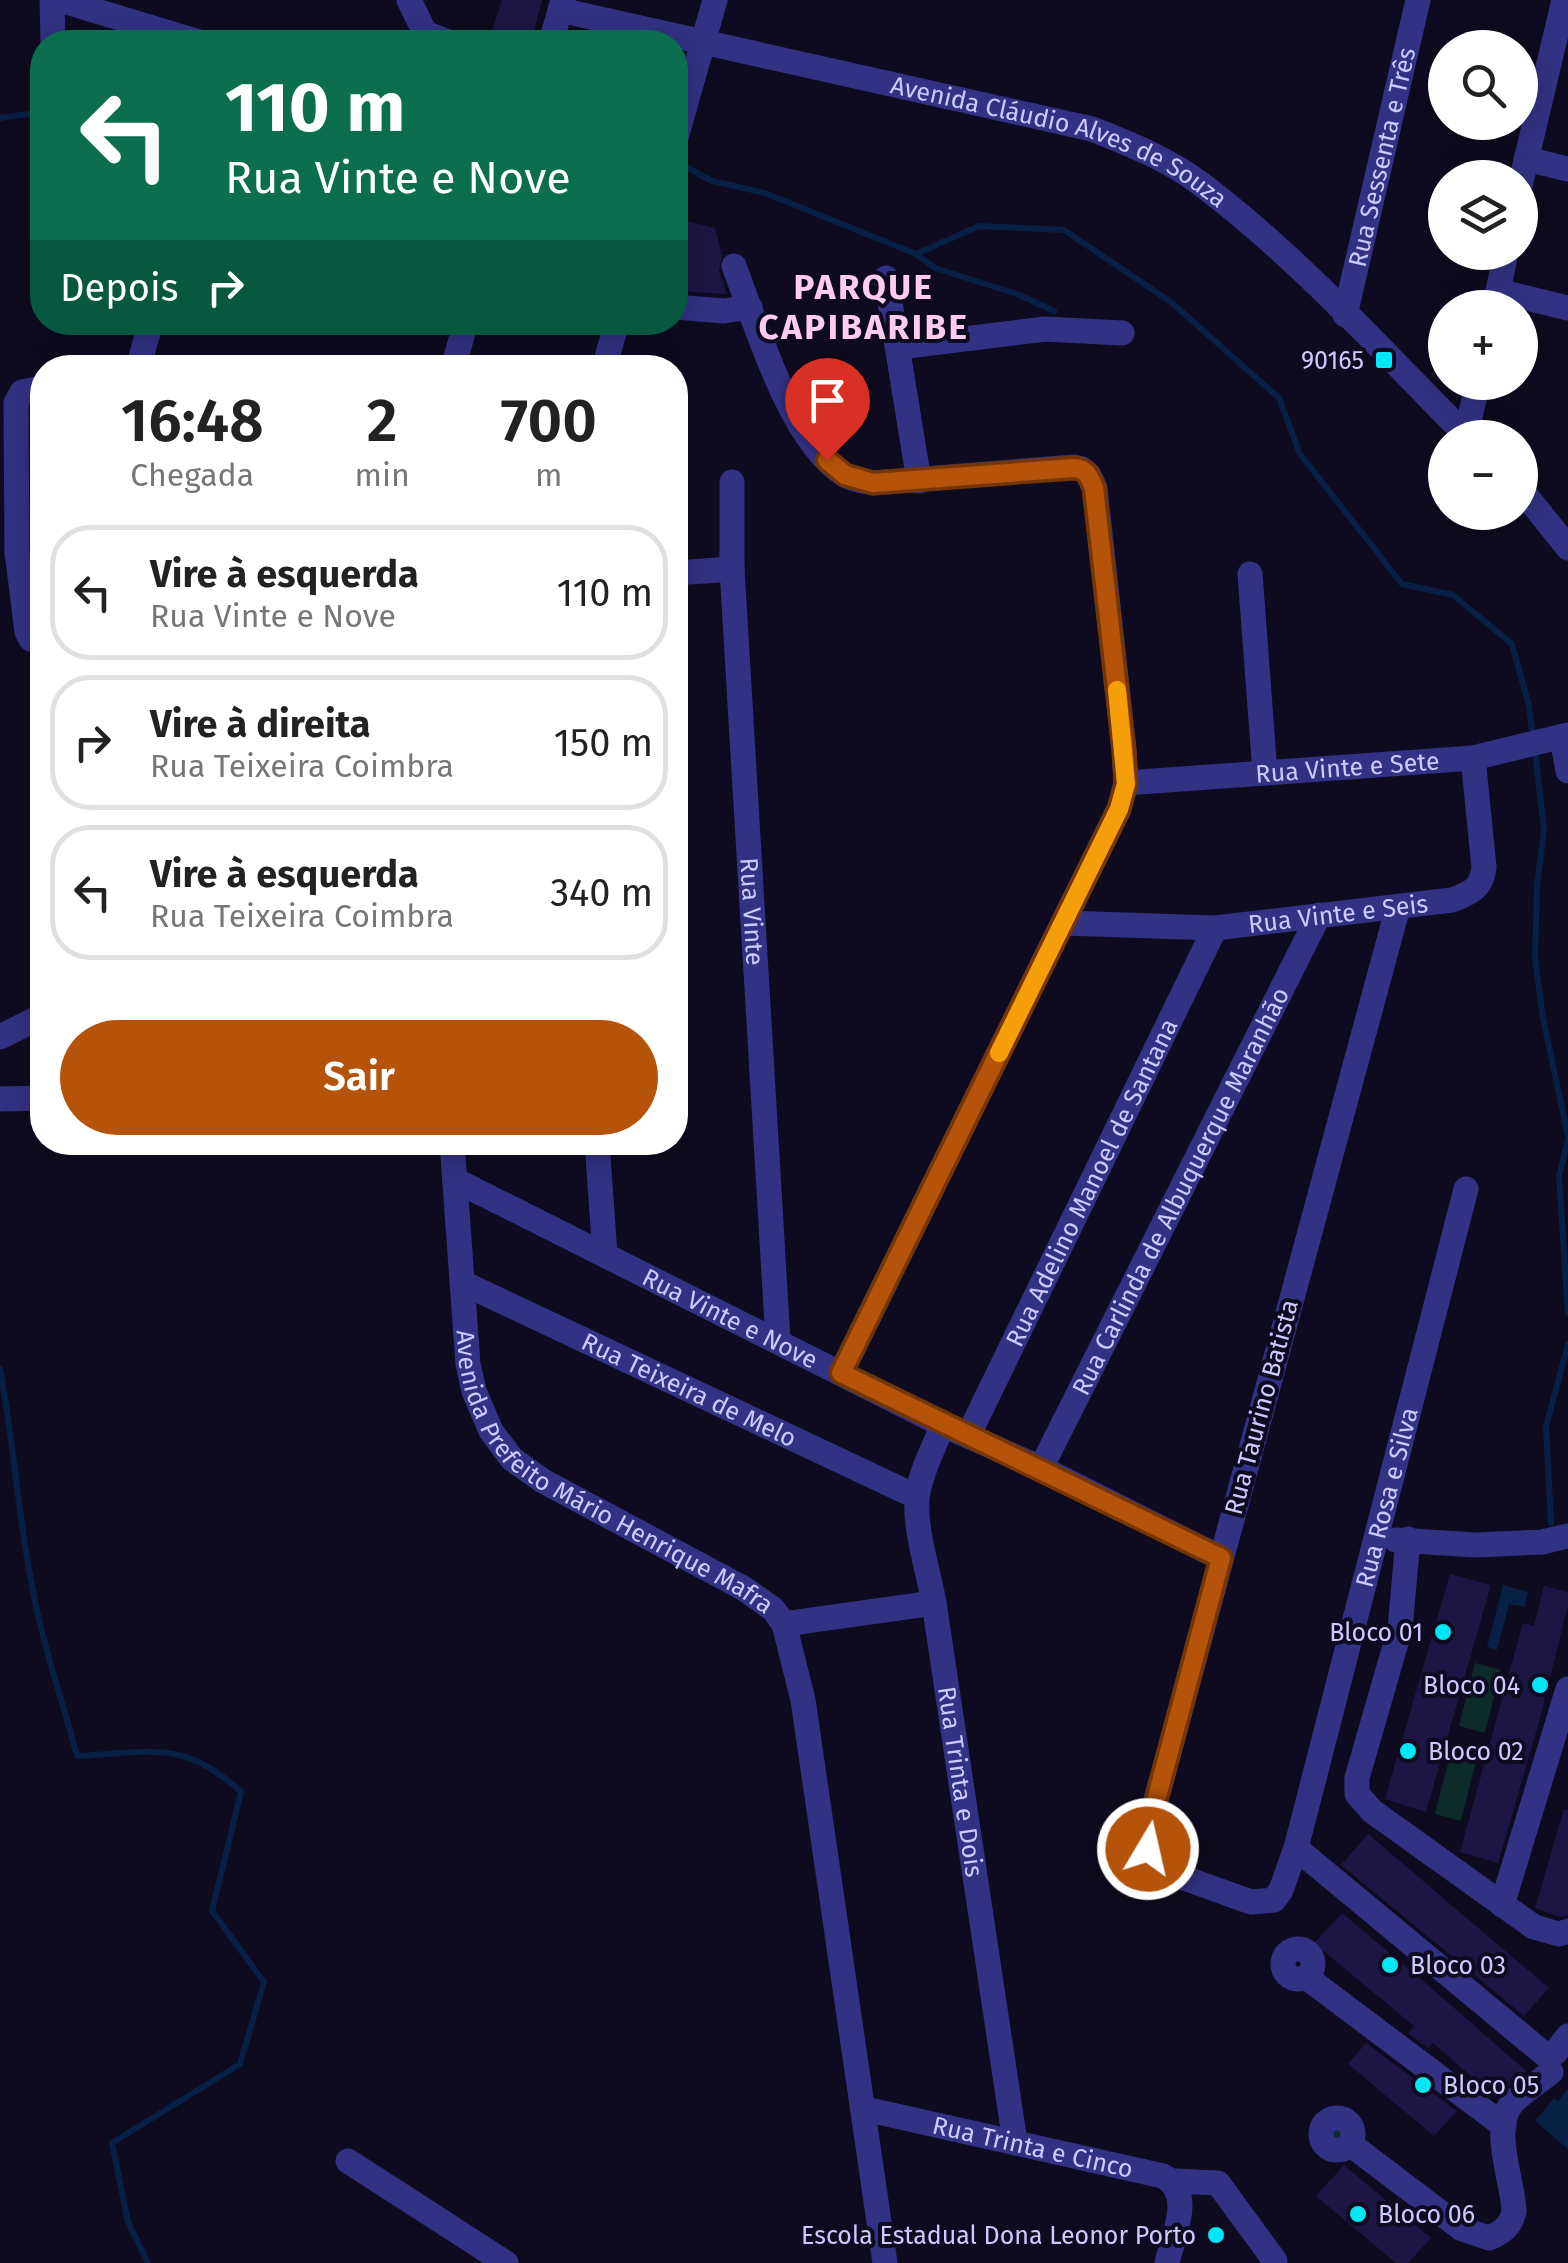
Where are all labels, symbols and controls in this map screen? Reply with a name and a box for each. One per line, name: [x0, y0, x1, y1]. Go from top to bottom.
map controls: [1428, 30, 1538, 530]
button: search: [1428, 30, 1538, 140]
street label: Rua Sessenta e Três: [1343, 45, 1422, 270]
text: 110 m: [225, 66, 405, 150]
icon: left: [60, 70, 190, 200]
street label: Avenida Cláudio Alves de Souza: [888, 70, 1233, 214]
text: Rua Vinte e Nove: [225, 151, 571, 205]
button: layers: [1428, 160, 1538, 270]
icon: right: [198, 260, 253, 315]
text: Depois: [60, 265, 178, 311]
district label: PARQUE CAPIBARIBE: [759, 266, 969, 348]
button: +: [1428, 290, 1538, 400]
place label: 90165: [1301, 346, 1364, 376]
marker: 90165: [1373, 349, 1395, 371]
pin: [785, 358, 870, 461]
icon: arrive: [800, 373, 855, 428]
text: 16:48: [121, 385, 264, 457]
text: 2: [367, 385, 397, 457]
text: 700: [501, 385, 597, 457]
button: −: [1428, 420, 1538, 530]
text: Chegada: [130, 456, 254, 494]
text: min: [354, 456, 410, 494]
text: m: [535, 456, 563, 494]
text: Vire à esquerda: [150, 551, 419, 597]
icon: left: [65, 565, 120, 620]
text: 110 m: [557, 570, 653, 616]
text: Rua Vinte e Nove: [150, 597, 396, 635]
text: Vire à direita: [150, 701, 371, 747]
icon: right: [65, 715, 120, 770]
text: 150 m: [554, 720, 653, 766]
street label: Rua Vinte e Sete: [1254, 746, 1441, 790]
text: Rua Teixeira Coimbra: [150, 747, 454, 785]
text: Vire à esquerda: [150, 851, 419, 897]
street label: Rua Vinte: [733, 857, 770, 966]
icon: left: [65, 865, 120, 920]
text: 340 m: [550, 870, 653, 916]
street label: Rua Vinte e Seis: [1247, 889, 1430, 940]
text: Rua Teixeira Coimbra: [150, 897, 454, 935]
street label: Rua Carlinda de Albuquerque Maranhão: [1066, 983, 1296, 1400]
street label: Rua Adelino Manoel de Santana: [1000, 1014, 1185, 1352]
button: Sair: [60, 1020, 658, 1135]
street label: Rua Vinte e Nove: [637, 1263, 822, 1376]
street label: Rua Taurino Batista: [1219, 1296, 1305, 1518]
street label: Rua Teixeira de Melo: [576, 1327, 801, 1454]
street label: Avenida Prefeito Mário Henrique Mafra: [450, 1329, 779, 1621]
street label: Rua Rosa e Silva: [1350, 1404, 1425, 1591]
place label: Bloco 01: [1329, 1618, 1423, 1648]
marker: Bloco 01: [1432, 1621, 1454, 1643]
place label: Bloco 04: [1423, 1671, 1520, 1701]
marker: Bloco 04: [1529, 1674, 1551, 1696]
street label: Rua Trinta e Dois: [931, 1684, 989, 1879]
place label: Bloco 02: [1428, 1737, 1524, 1767]
marker: Bloco 02: [1397, 1740, 1419, 1762]
position arrow: [1096, 1797, 1200, 1901]
place label: Bloco 03: [1410, 1951, 1506, 1981]
marker: Bloco 03: [1379, 1954, 1401, 1976]
place label: Bloco 05: [1443, 2071, 1539, 2101]
marker: Bloco 05: [1412, 2074, 1434, 2096]
street label: Rua Trinta e Cinco: [929, 2111, 1136, 2185]
place label: Bloco 06: [1378, 2200, 1475, 2230]
marker: Bloco 06: [1347, 2203, 1369, 2225]
place label: Escola Estadual Dona Leonor Porto: [801, 2221, 1196, 2251]
marker: Escola Estadual Dona Leonor Porto: [1205, 2224, 1227, 2246]

